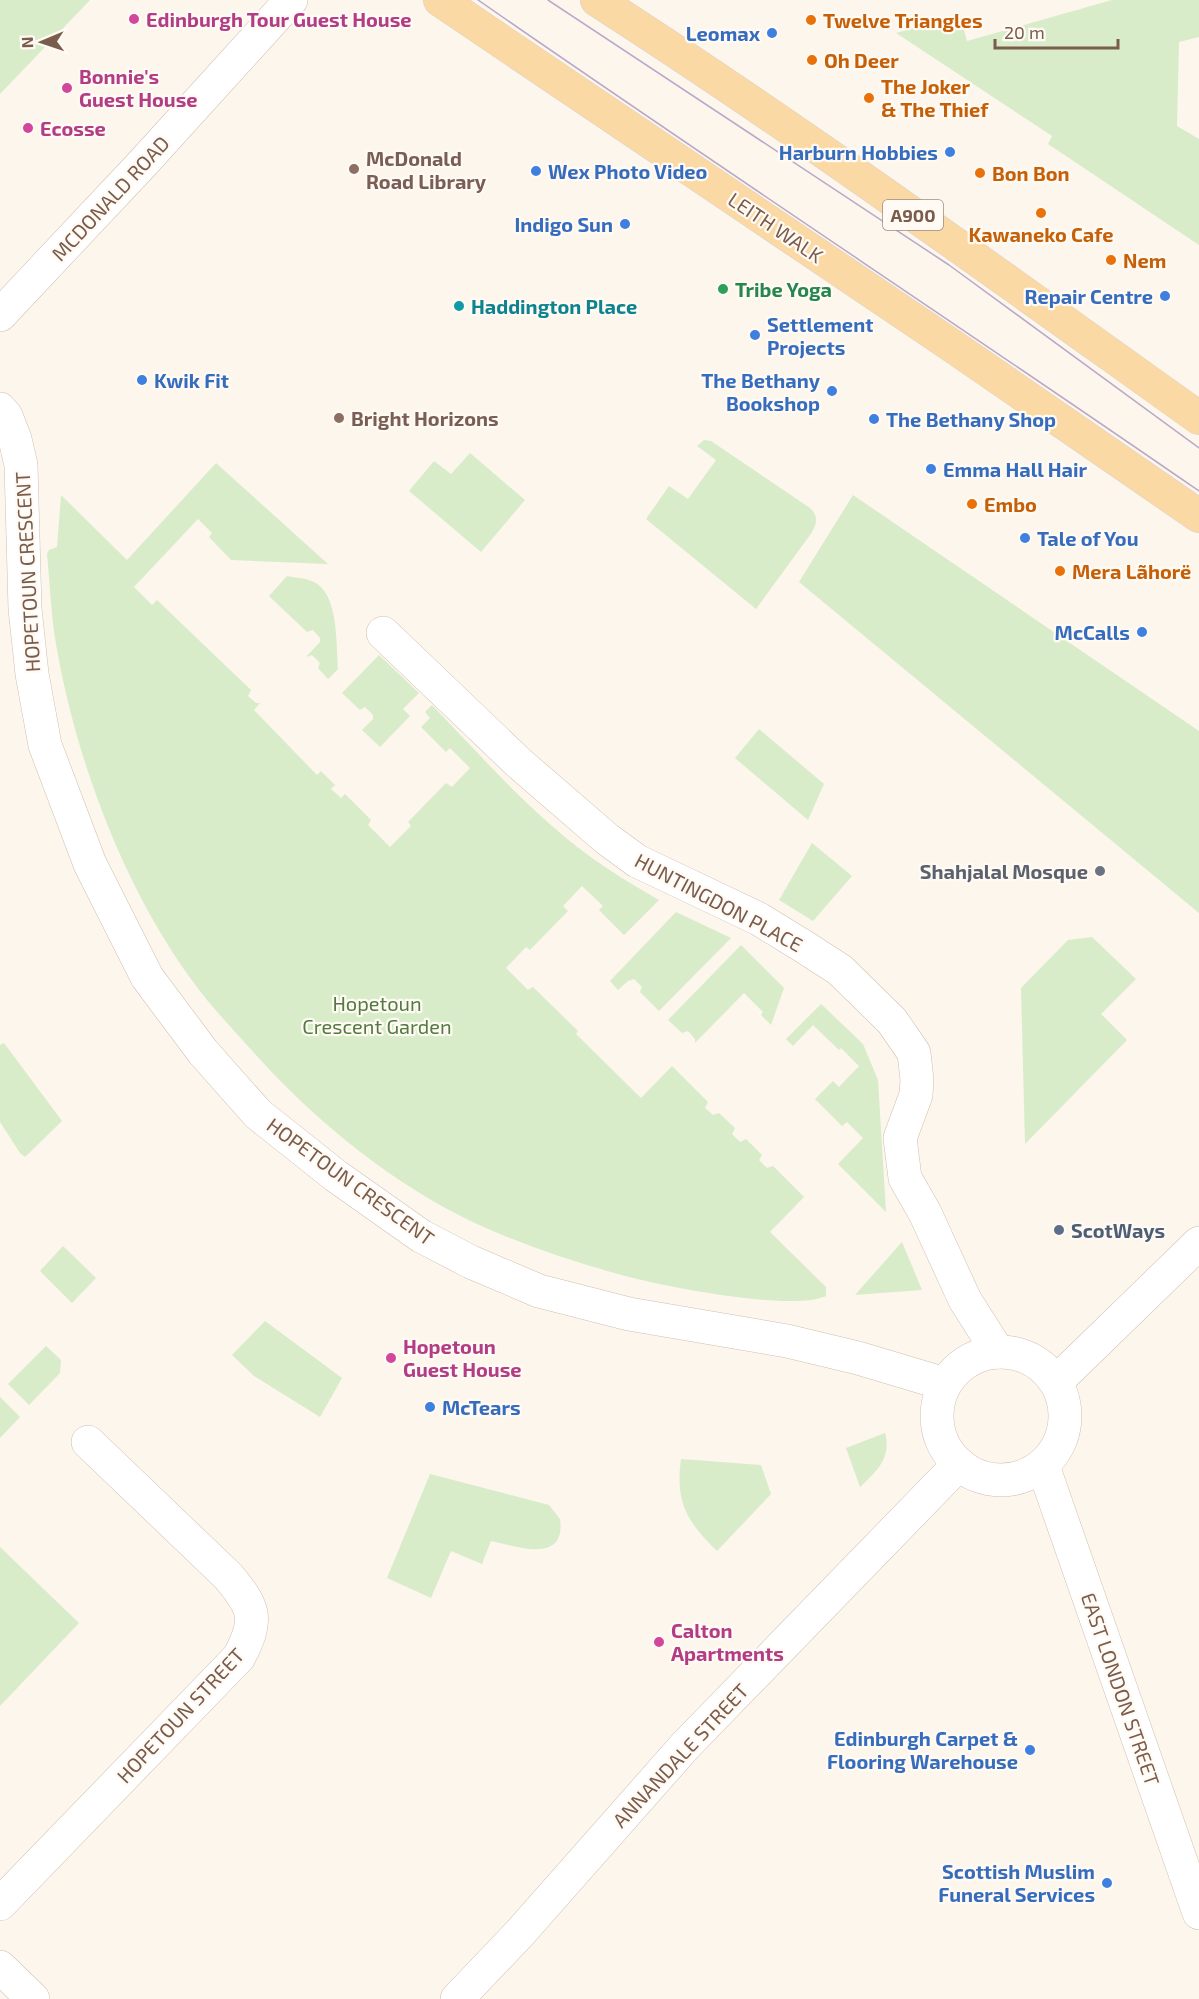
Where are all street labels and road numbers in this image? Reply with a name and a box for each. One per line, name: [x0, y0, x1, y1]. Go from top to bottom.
street label: MCDONALD ROAD: [46, 131, 174, 265]
street label: LEITH WALK: [724, 187, 828, 268]
road number: A900: [883, 200, 943, 230]
street label: HOPETOUN CRESCENT: [10, 471, 44, 673]
street label: HUNTINGDON PLACE: [631, 848, 807, 956]
street label: HOPETOUN CRESCENT: [263, 1112, 440, 1250]
street label: EAST LONDON STREET: [1077, 1589, 1165, 1789]
street label: HOPETOUN STREET: [111, 1642, 249, 1787]
street label: ANNANDALE STREET: [607, 1678, 753, 1832]

